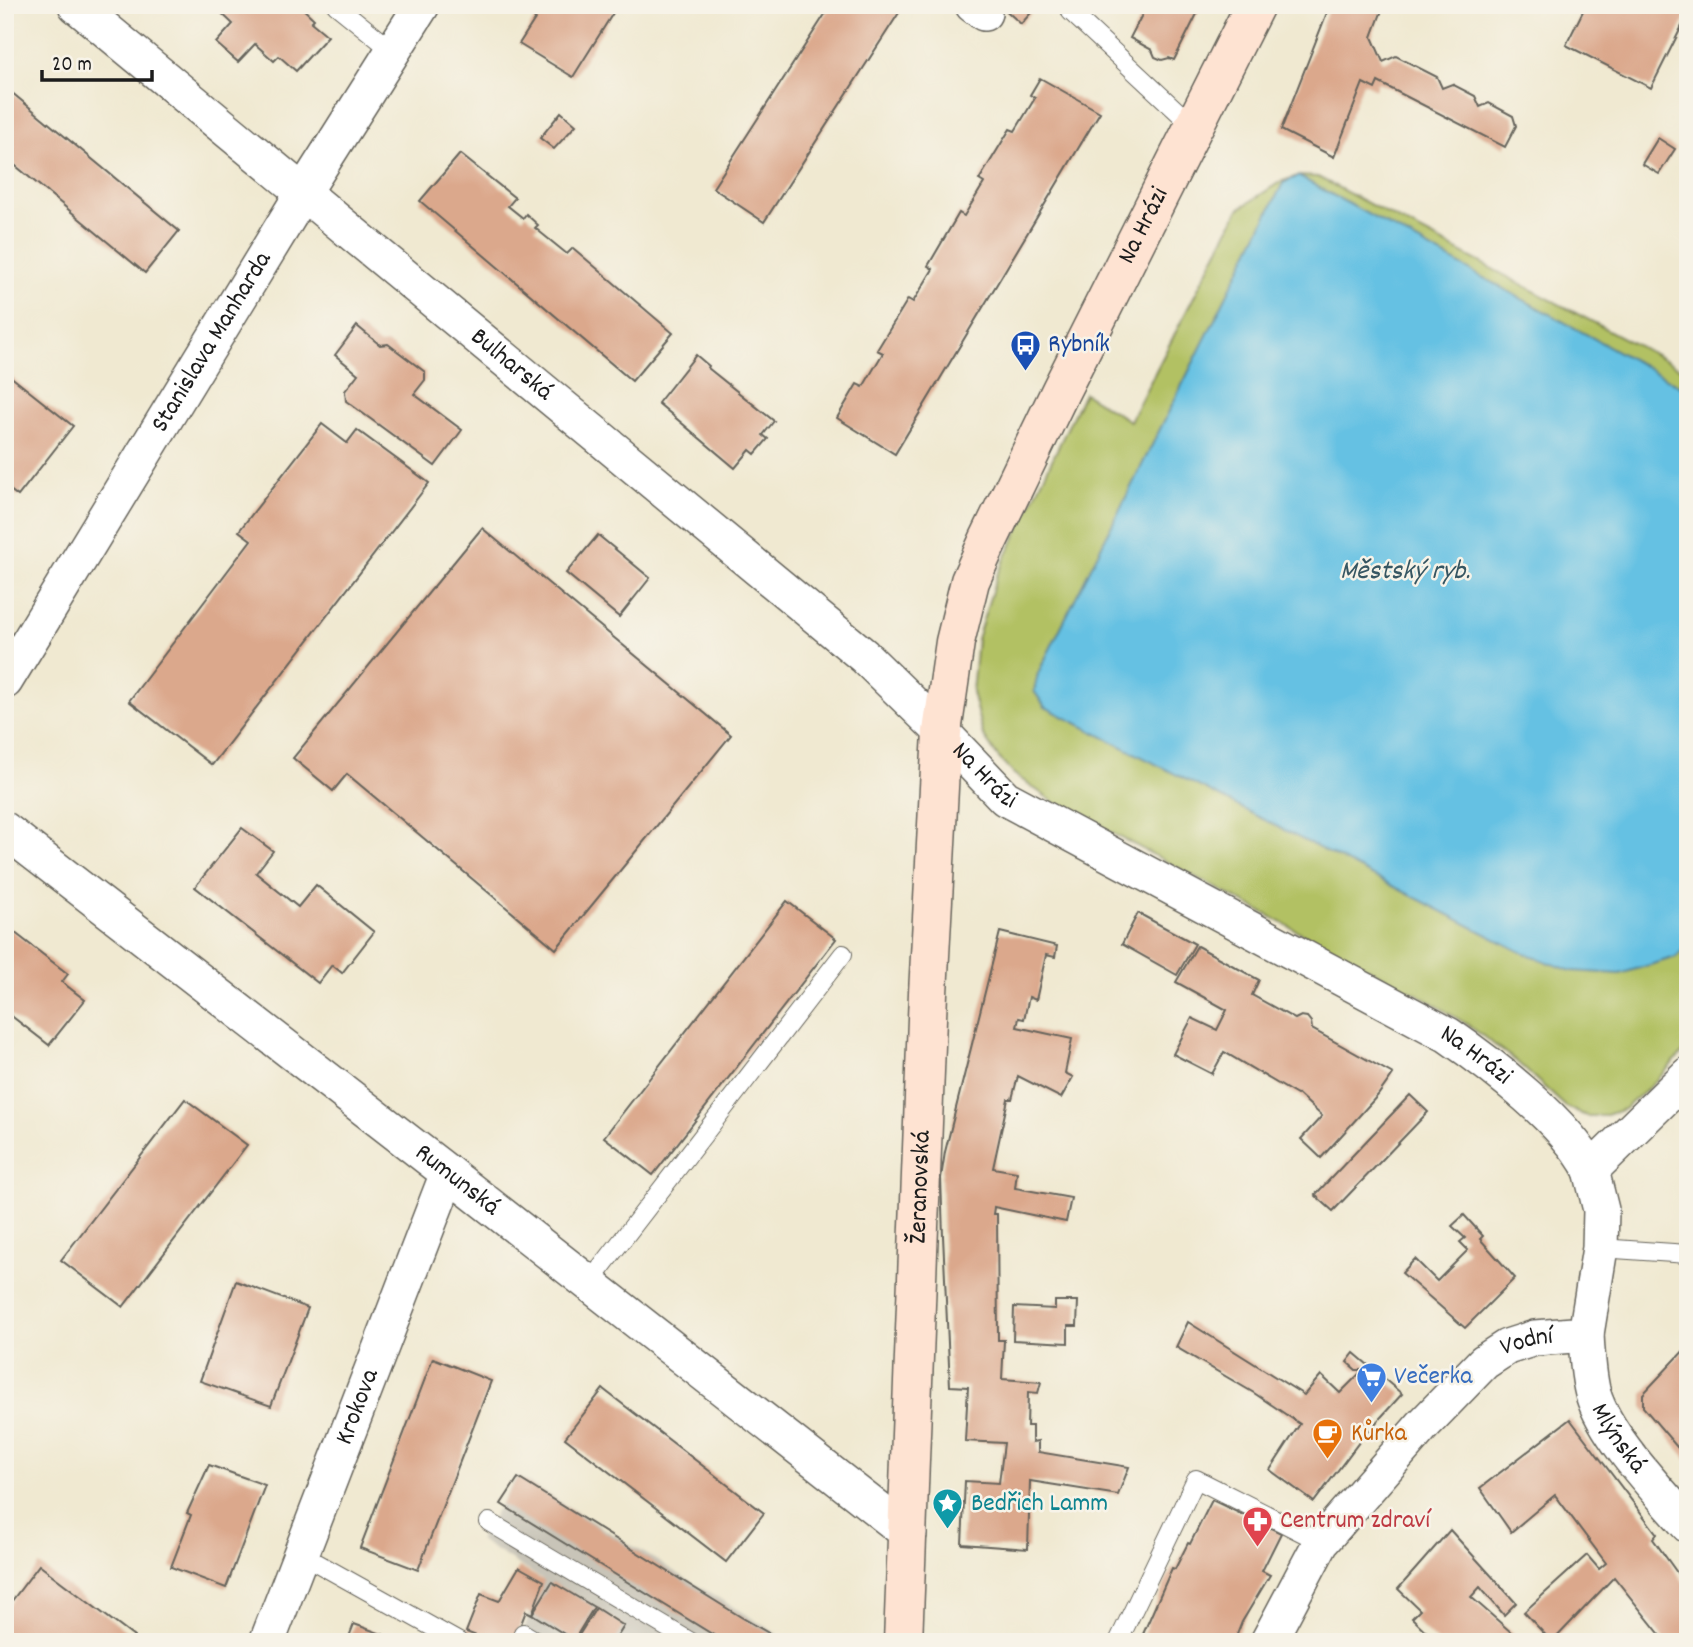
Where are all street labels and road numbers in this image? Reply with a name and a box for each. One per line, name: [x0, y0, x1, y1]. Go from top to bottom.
street label: Na Hrázi: [1109, 181, 1179, 271]
street label: Stanislava Manharda: [142, 244, 282, 440]
street label: Bulharská: [462, 319, 561, 410]
street label: Na Hrázi: [943, 734, 1023, 819]
street label: Na Hrázi: [1434, 1016, 1520, 1095]
street label: Žeranovská: [900, 1130, 941, 1245]
street label: Rumunská: [407, 1135, 508, 1226]
street label: Vodní: [1496, 1318, 1556, 1366]
street label: Krokova: [326, 1363, 389, 1450]
street label: Mlýnská: [1580, 1397, 1655, 1482]

